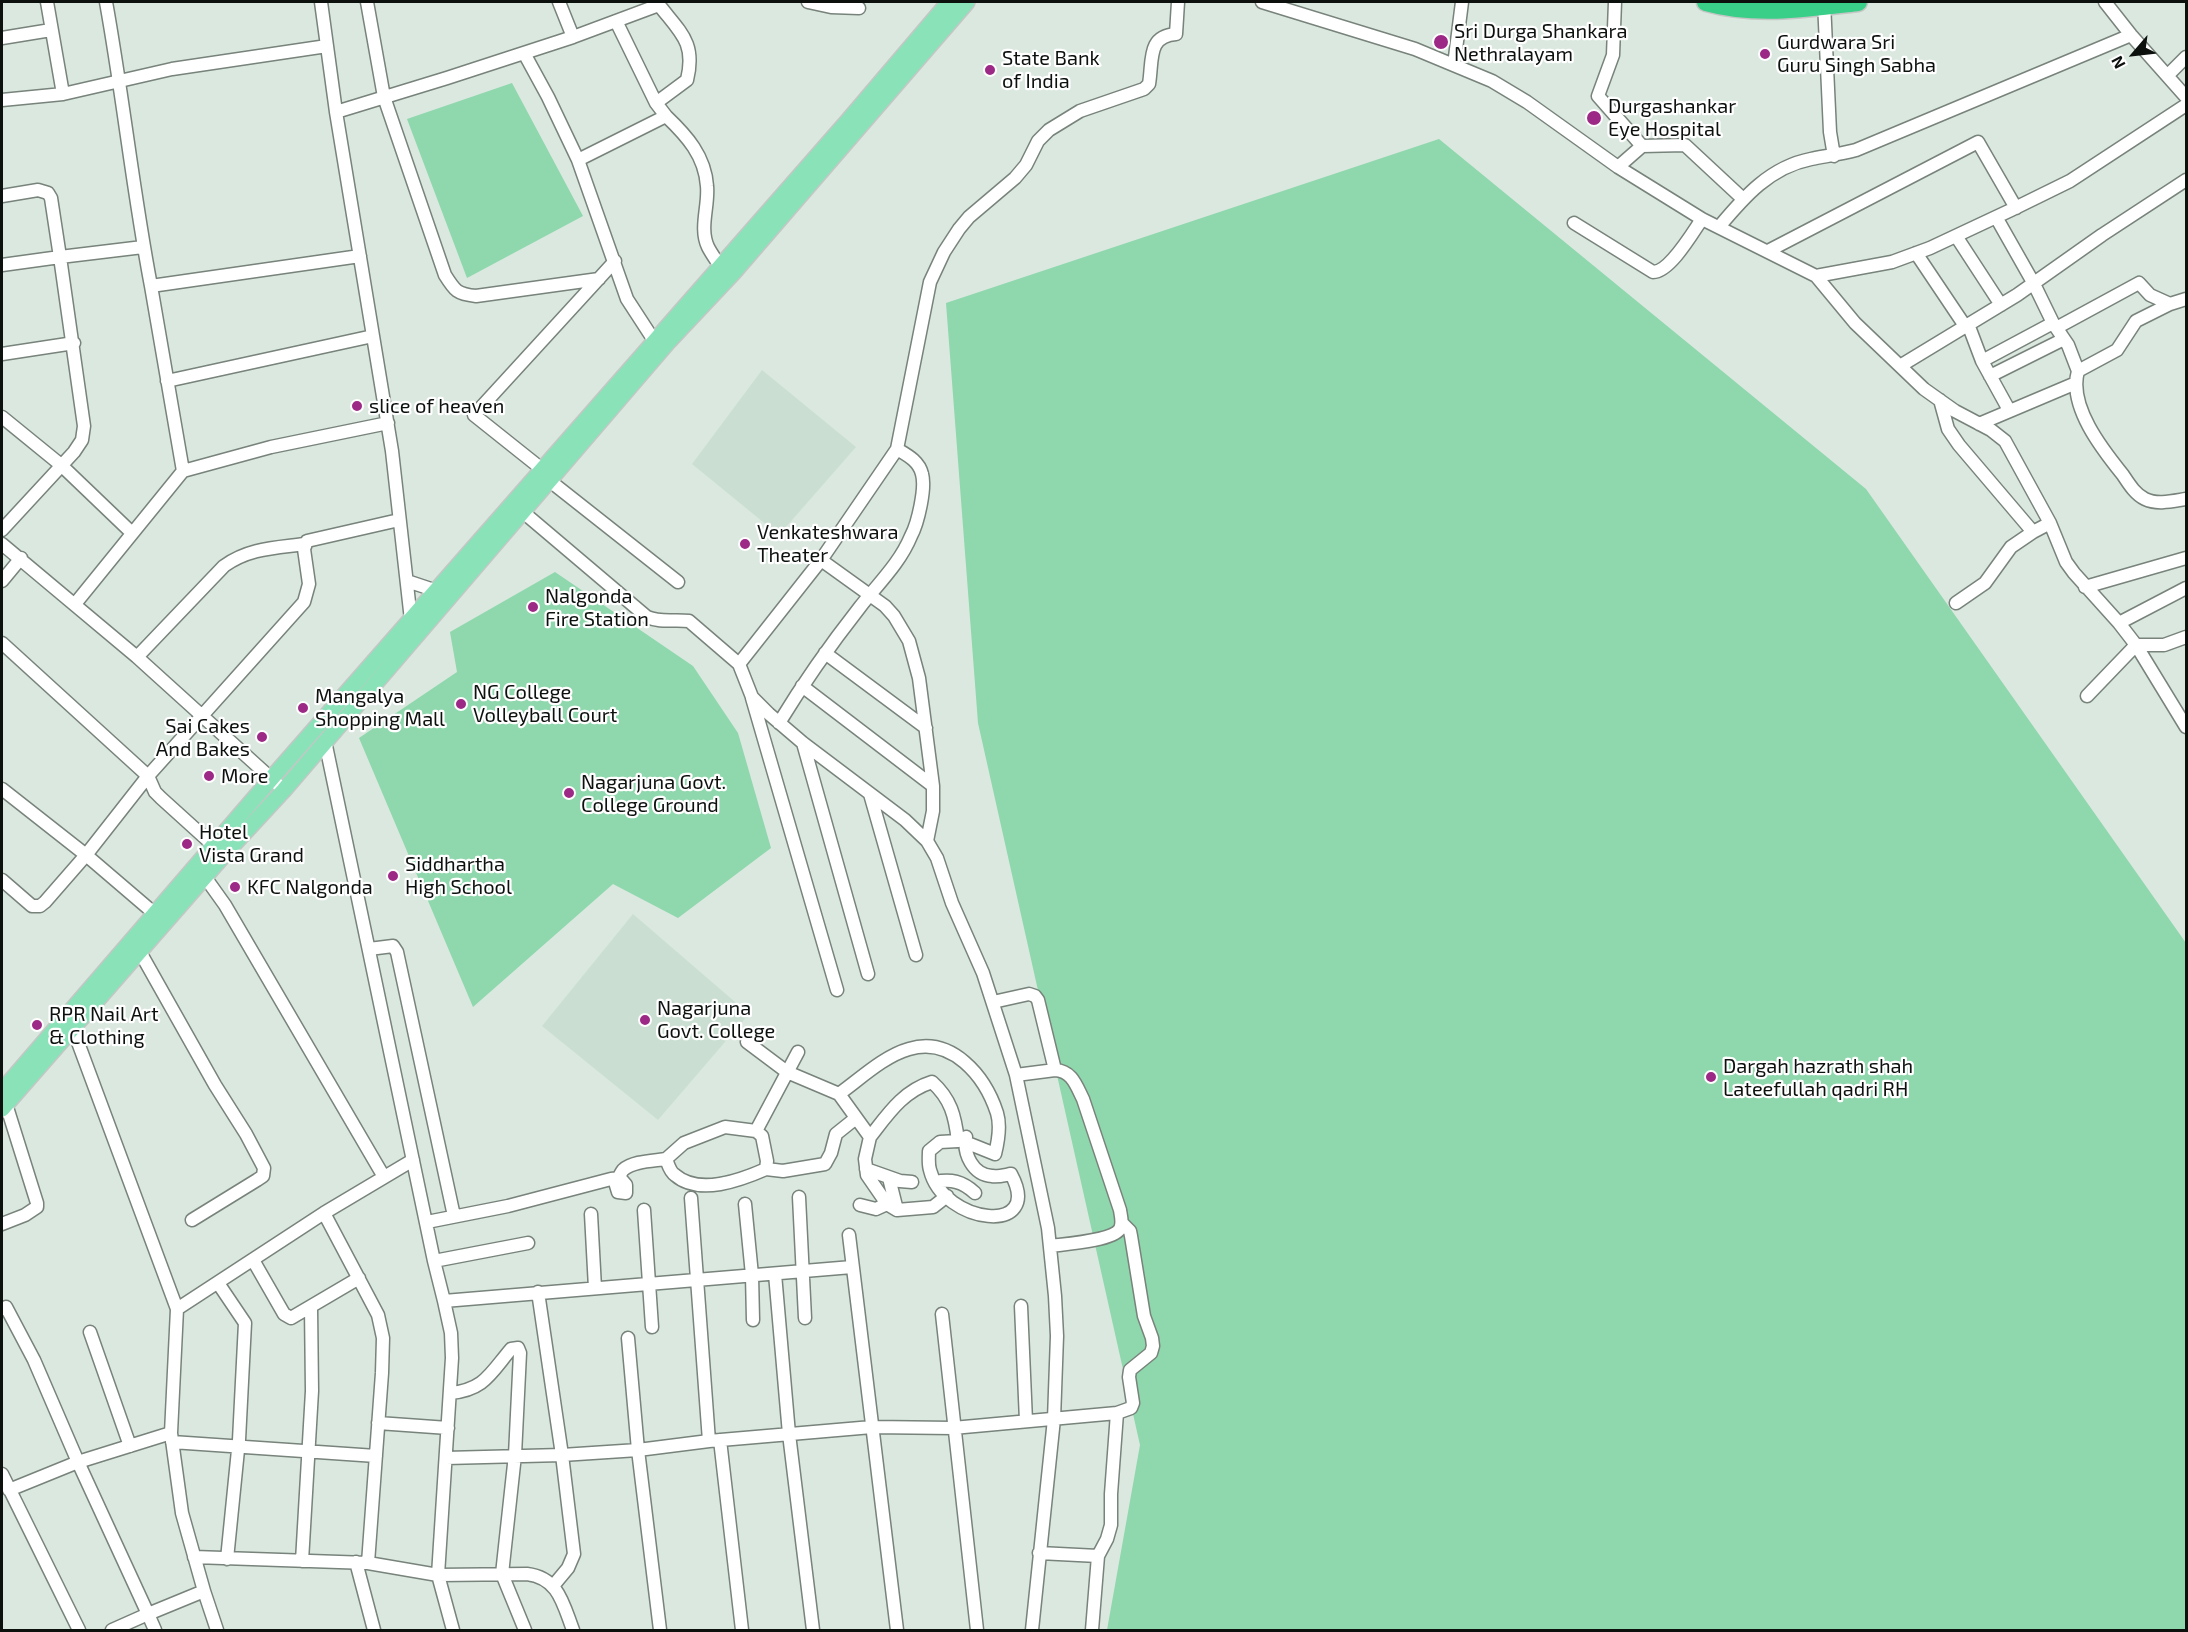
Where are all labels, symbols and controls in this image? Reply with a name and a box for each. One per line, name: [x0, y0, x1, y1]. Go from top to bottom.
place label: Sri Durga Shankara Nethralayam: [1454, 19, 1627, 66]
north arrow: [2104, 24, 2164, 84]
place label: Gurdwara Sri Guru Singh Sabha: [1777, 30, 1936, 77]
marker: Sri Durga Shankara Nethralayam: [1432, 33, 1450, 51]
place label: State Bank of India: [1002, 46, 1100, 93]
marker: Gurdwara Sri Guru Singh Sabha: [1758, 47, 1772, 61]
text: N: [2107, 53, 2129, 72]
marker: State Bank of India: [983, 63, 997, 77]
place label: Durgashankar Eye Hospital: [1608, 94, 1736, 141]
marker: Durgashankar Eye Hospital: [1585, 109, 1603, 127]
place label: slice of heaven: [369, 394, 504, 418]
marker: slice of heaven: [350, 399, 364, 413]
place label: Venkateshwara Theater: [757, 520, 898, 567]
marker: Venkateshwara Theater: [738, 537, 752, 551]
place label: Nalgonda Fire Station: [545, 584, 649, 631]
marker: Nalgonda Fire Station: [526, 600, 540, 614]
place label: NG College Volleyball Court: [473, 680, 617, 727]
place label: Mangalya Shopping Mall: [315, 684, 445, 731]
marker: NG College Volleyball Court: [454, 697, 468, 711]
marker: Mangalya Shopping Mall: [296, 701, 310, 715]
place label: Sai Cakes And Bakes: [156, 714, 250, 761]
marker: Sai Cakes And Bakes: [255, 730, 269, 744]
place label: More: [221, 764, 268, 788]
marker: More: [202, 769, 216, 783]
place label: Nagarjuna Govt. College Ground: [581, 770, 726, 817]
marker: Nagarjuna Govt. College Ground: [562, 786, 576, 800]
place label: Hotel Vista Grand: [199, 820, 304, 867]
marker: Hotel Vista Grand: [180, 837, 194, 851]
place label: Siddhartha High School: [405, 852, 512, 899]
marker: Siddhartha High School: [386, 869, 400, 883]
place label: KFC Nalgonda: [247, 875, 373, 899]
marker: KFC Nalgonda: [228, 880, 242, 894]
place label: Nagarjuna Govt. College: [657, 996, 775, 1043]
place label: RPR Nail Art & Clothing: [49, 1002, 158, 1049]
marker: Nagarjuna Govt. College: [638, 1013, 652, 1027]
marker: RPR Nail Art & Clothing: [30, 1018, 44, 1032]
place label: Dargah hazrath shah Lateefullah qadri RH: [1723, 1054, 1913, 1101]
marker: Dargah hazrath shah Lateefullah qadri RH: [1704, 1070, 1718, 1084]

